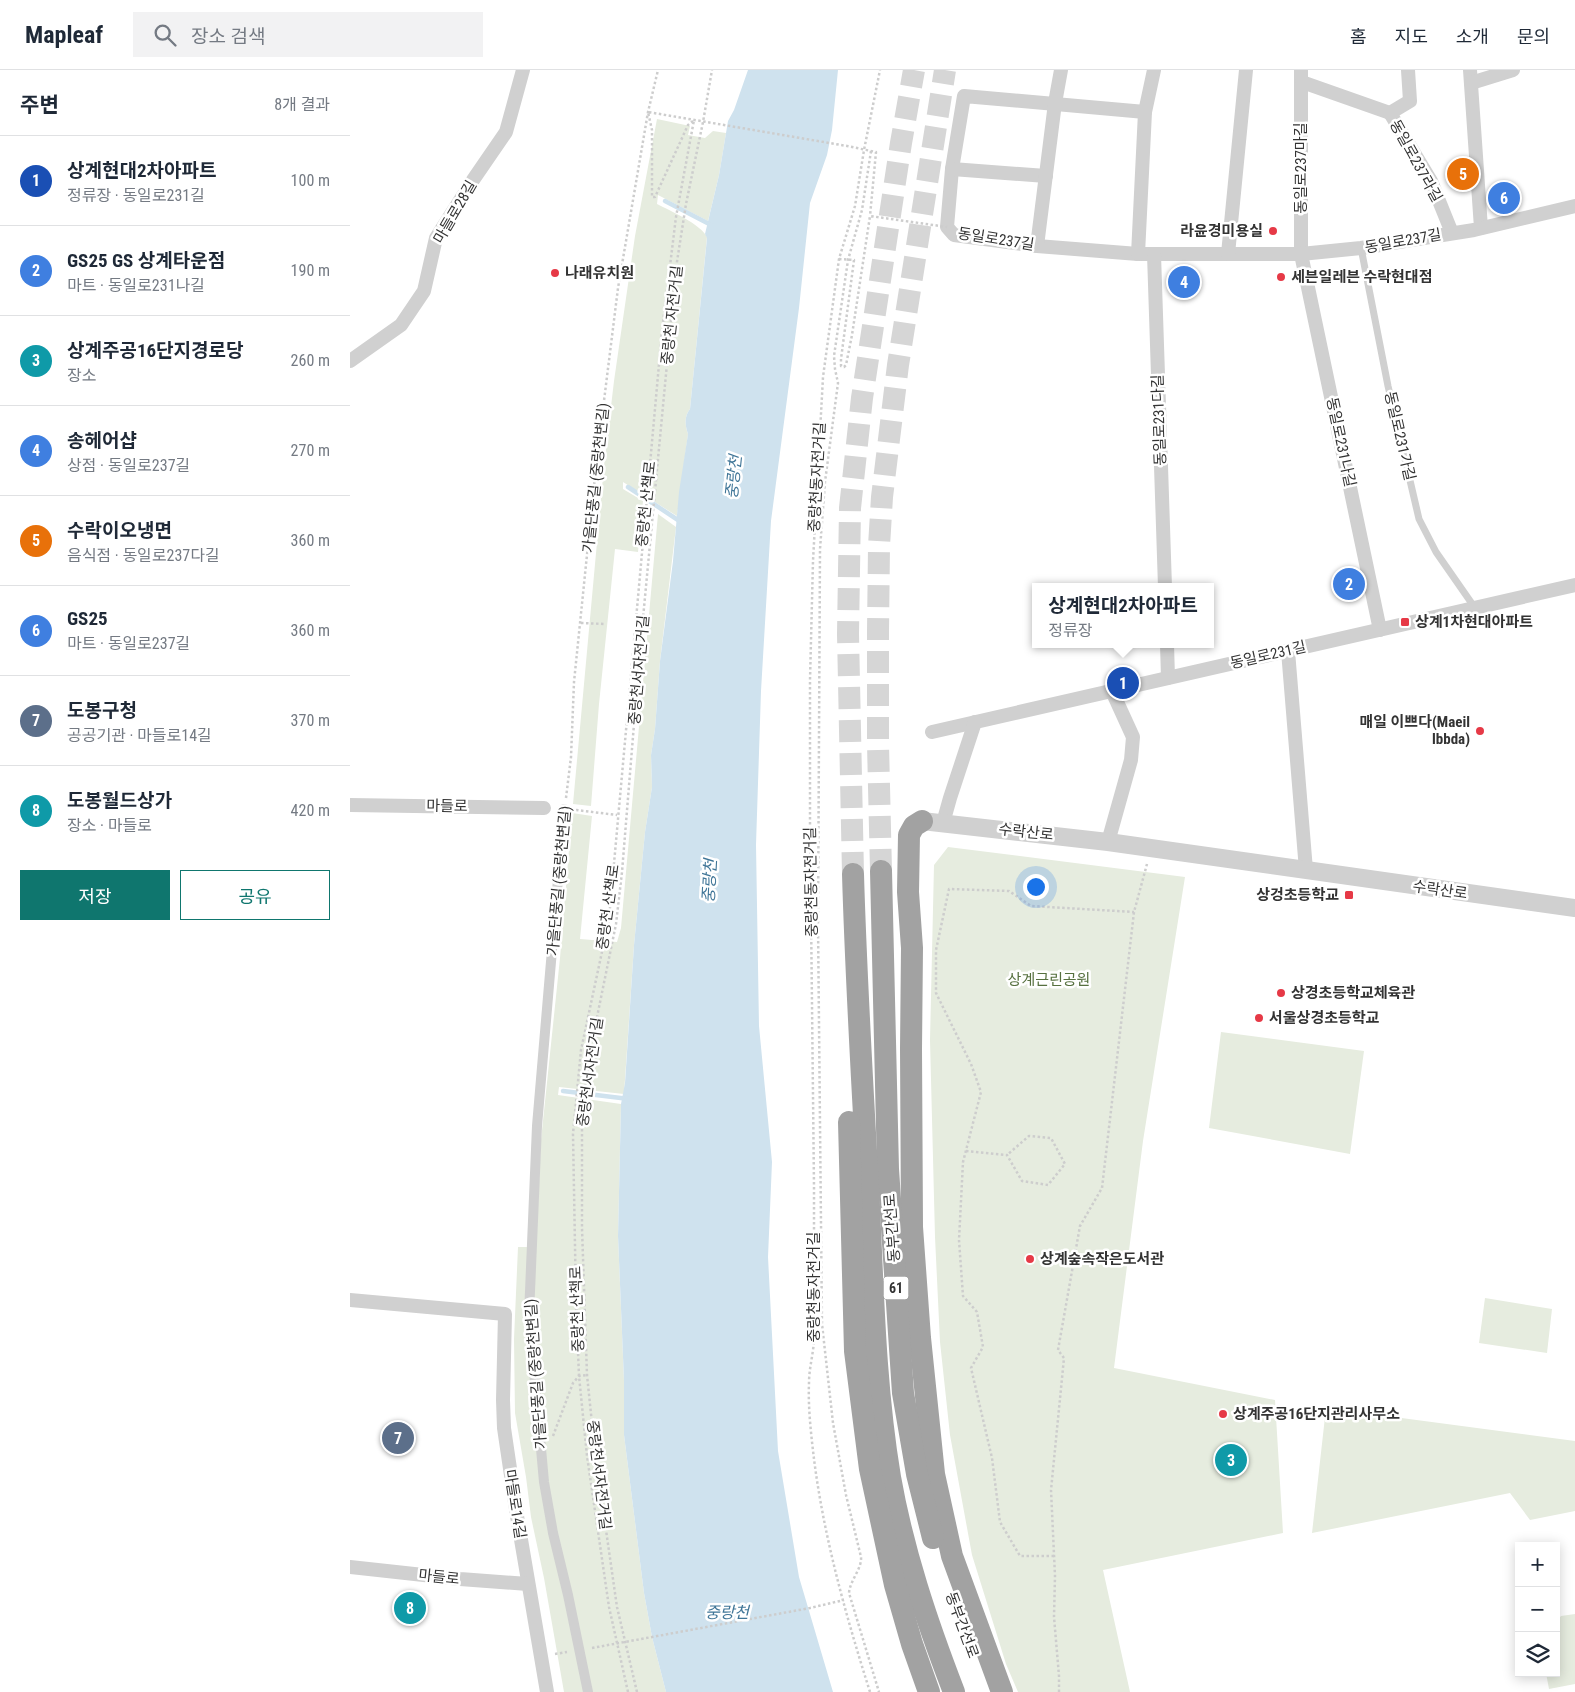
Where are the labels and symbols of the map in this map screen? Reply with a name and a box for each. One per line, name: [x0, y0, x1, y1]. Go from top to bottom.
street label: 동일로237라길: [1386, 117, 1446, 205]
street label: 동일로237마길: [1292, 122, 1310, 214]
pin: 5: [1447, 155, 1479, 193]
street label: 마들로28길: [430, 177, 480, 247]
pin: 6: [1488, 179, 1520, 217]
place label: 라윤경미용실: [1180, 222, 1263, 240]
street label: 동일로237길: [956, 224, 1036, 254]
marker: 라윤경미용실: [1267, 225, 1279, 237]
street label: 동일로237길: [1363, 225, 1443, 257]
pin: 4: [1168, 263, 1200, 301]
place label: 나래유치원: [565, 264, 634, 282]
street label: 중랑천 자전거길: [658, 264, 686, 366]
marker: 나래유치원: [549, 267, 561, 279]
place label: 세븐일레븐 수락현대점: [1291, 268, 1432, 286]
marker: 세븐일레븐 수락현대점: [1275, 271, 1287, 283]
street label: 동일로231다길: [1148, 374, 1170, 466]
street label: 동일로231가길: [1381, 390, 1419, 482]
street label: 동일로231나길: [1323, 396, 1359, 488]
street label: 가을단풍길 (중랑천변길): [579, 402, 613, 554]
street label: 중랑천동자전거길: [805, 421, 829, 533]
water label: 중랑천: [722, 452, 745, 500]
street label: 중랑천 산책로: [633, 460, 659, 548]
pin: 2: [1333, 565, 1365, 603]
place label: 상계1차현대아파트: [1415, 613, 1533, 631]
street label: 중랑천서자전거길: [625, 614, 653, 726]
marker: 상계1차현대아파트: [1399, 616, 1411, 628]
street label: 동일로231길: [1228, 638, 1308, 672]
pin: 1: [1107, 664, 1139, 702]
place label: 매일 이쁘다(Maeil lbbda): [1360, 713, 1470, 748]
marker: 매일 이쁘다(Maeil lbbda): [1474, 725, 1486, 737]
street label: 마들로: [426, 797, 468, 815]
street label: 가을단풍길 (중랑천변길): [543, 805, 575, 957]
street label: 수락산로: [998, 820, 1054, 844]
street label: 중랑천동자전거길: [801, 827, 821, 937]
water label: 중랑천: [699, 856, 720, 904]
street label: 중랑천 산책로: [593, 863, 623, 951]
your location: [1023, 874, 1049, 900]
street label: 수락산로: [1411, 877, 1469, 903]
place label: 상겅초등학교: [1256, 886, 1339, 904]
marker: 상겅초등학교: [1343, 889, 1355, 901]
park label: 상계근린공원: [1008, 971, 1090, 989]
place label: 상경초등학교체육관: [1291, 984, 1415, 1002]
marker: 상경초등학교체육관: [1275, 987, 1287, 999]
place label: 서울상경초등학교: [1269, 1009, 1380, 1027]
marker: 서울상경초등학교: [1253, 1012, 1265, 1024]
street label: 중랑천서자전거길: [573, 1016, 607, 1128]
street label: 동부간선로: [881, 1193, 903, 1263]
street label: 중랑천동자전거길: [805, 1232, 823, 1342]
place label: 상계숲속작은도서관: [1040, 1250, 1164, 1268]
marker: 상계숲속작은도서관: [1024, 1253, 1036, 1265]
street label: 중랑천 산책로: [567, 1266, 587, 1352]
road number: 61: [884, 1276, 908, 1300]
street label: 가을단풍길 (중랑천변길): [522, 1298, 550, 1450]
place label: 상계주공16단지관리사무소: [1233, 1405, 1400, 1423]
marker: 상계주공16단지관리사무소: [1217, 1408, 1229, 1420]
pin: 7: [382, 1419, 414, 1457]
street label: 중랑천서자전거길: [583, 1419, 615, 1531]
pin: 3: [1215, 1441, 1247, 1479]
street label: 마들로14길: [501, 1468, 529, 1540]
street label: 마들로: [417, 1566, 461, 1588]
pin: 8: [394, 1589, 426, 1627]
street label: 동부간선로: [942, 1589, 982, 1661]
water label: 중랑천: [705, 1603, 751, 1622]

